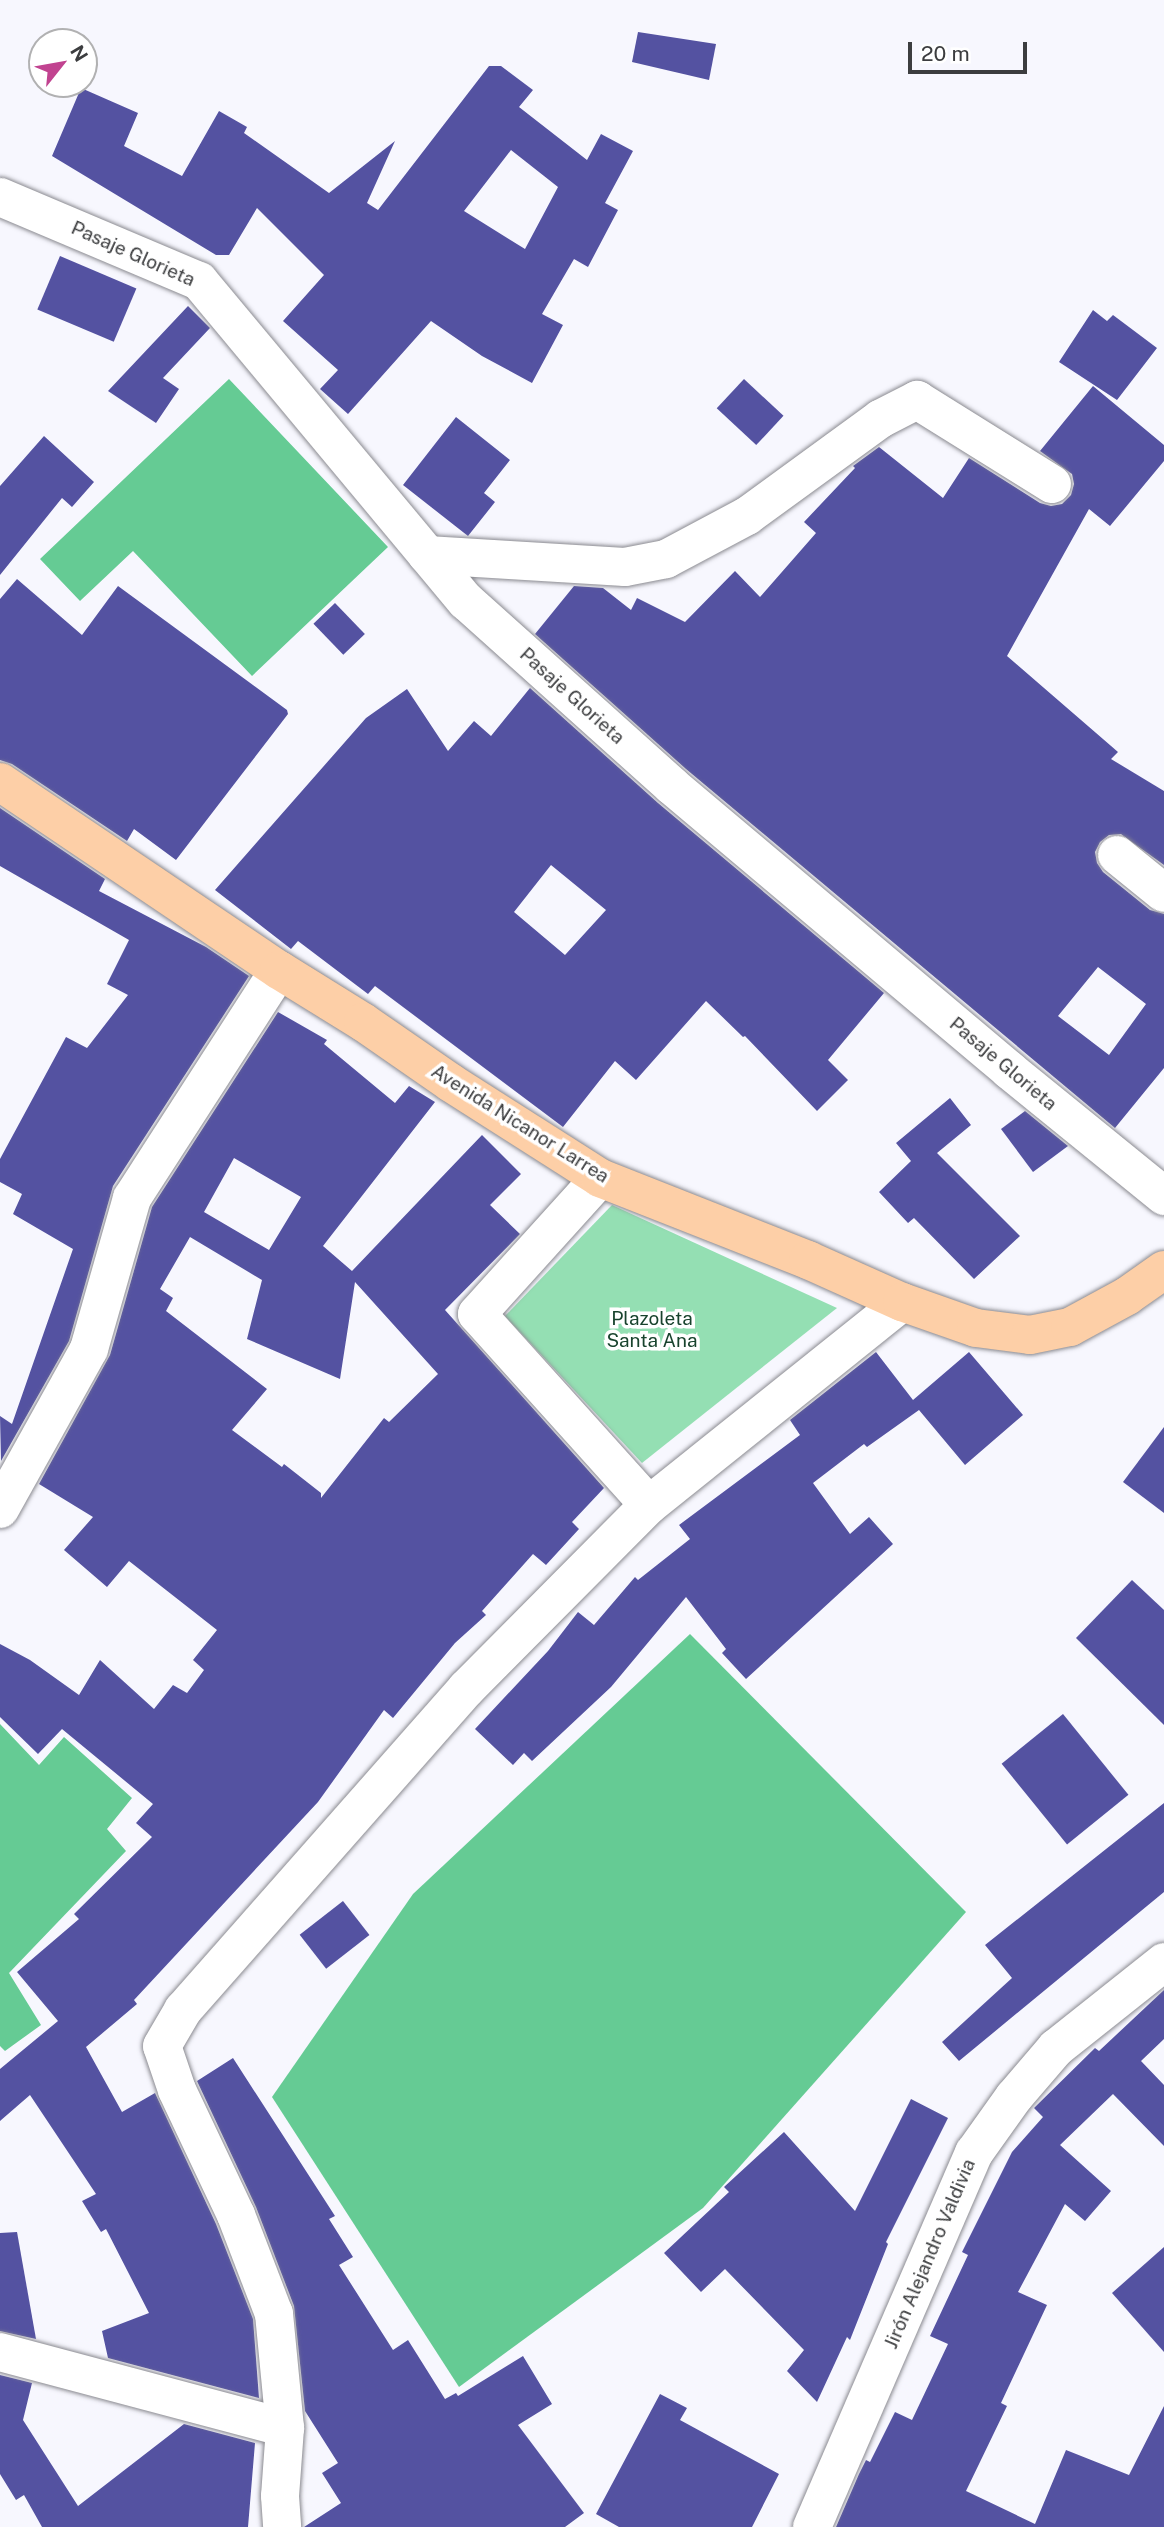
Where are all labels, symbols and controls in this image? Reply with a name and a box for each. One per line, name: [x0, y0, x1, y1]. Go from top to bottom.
north arrow: [28, 28, 98, 98]
scale bar: [912, 28, 1031, 72]
text: N: [66, 41, 93, 65]
text: 20 m: [921, 41, 970, 66]
street label: Pasaje Glorieta: [68, 217, 198, 291]
street label: Pasaje Glorieta: [515, 643, 629, 749]
street label: Pasaje Glorieta: [945, 1012, 1061, 1116]
street label: Avenida Nicanor Larrea: [427, 1060, 613, 1188]
park label: Plazoleta Santa Ana: [606, 1308, 698, 1352]
street label: Jirón Alejandro Valdivia: [880, 2155, 980, 2353]

